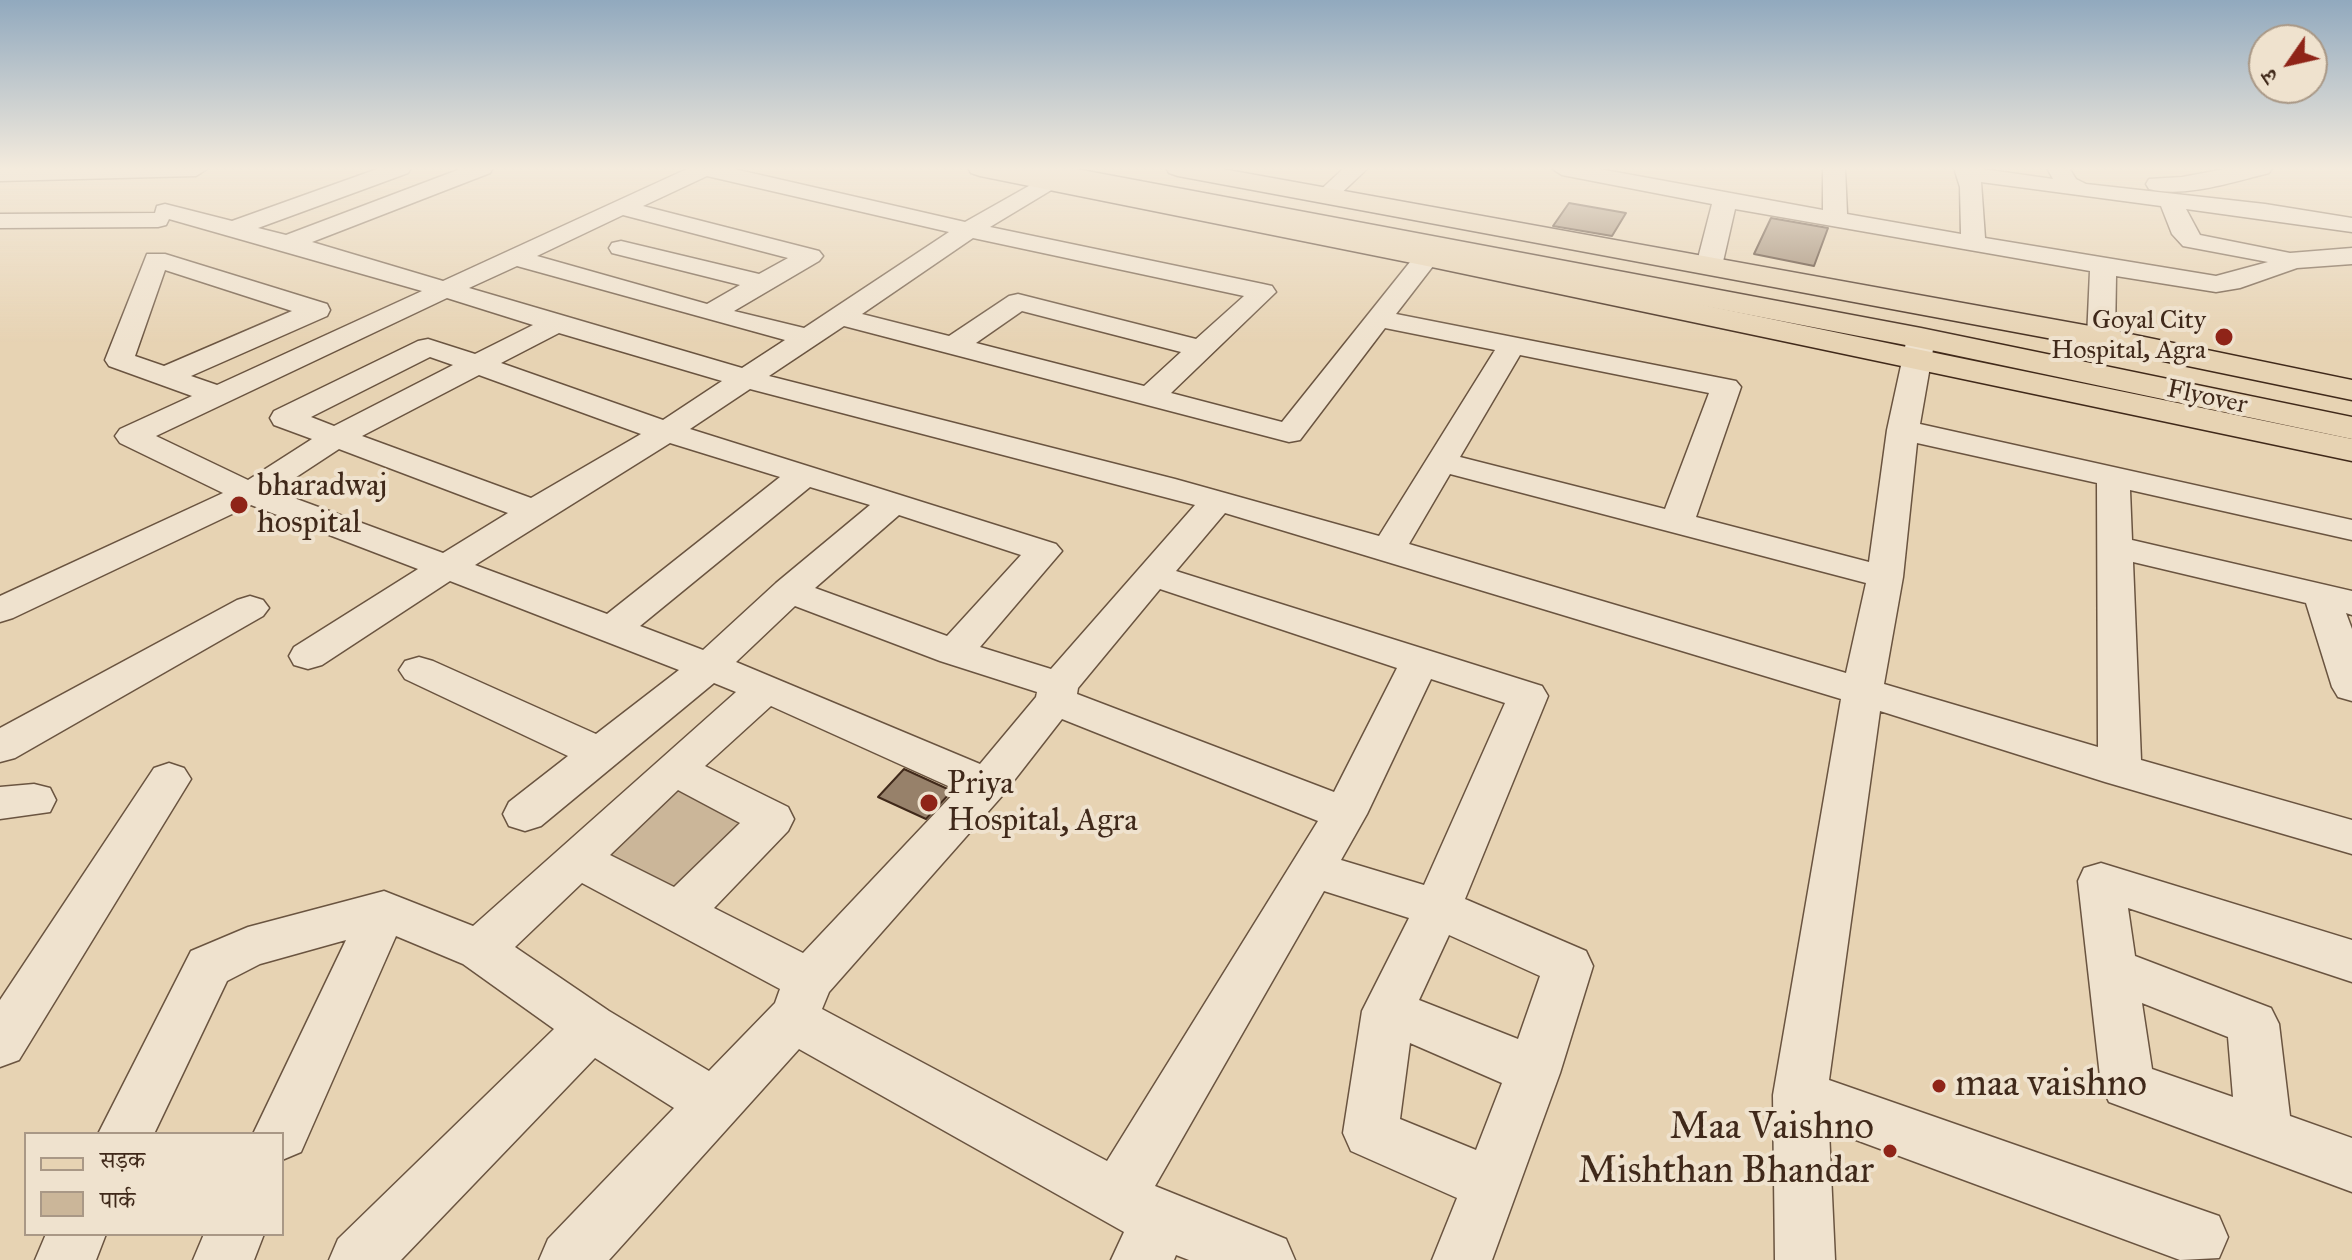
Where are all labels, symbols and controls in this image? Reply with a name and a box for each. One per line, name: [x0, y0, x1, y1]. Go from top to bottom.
north arrow: [2248, 24, 2328, 104]
text: उ: [2255, 64, 2284, 89]
place label: Goyal City Hospital, Agra: [2051, 306, 2206, 368]
marker: Goyal City Hospital, Agra: [2213, 326, 2235, 348]
street label: Flyover: [2164, 374, 2250, 422]
place label: bharadwaj hospital: [257, 468, 387, 543]
marker: bharadwaj hospital: [228, 494, 250, 516]
place label: Priya Hospital, Agra: [947, 766, 1138, 841]
marker: Priya Hospital, Agra: [918, 792, 940, 814]
place label: maa vaishno: [1955, 1063, 2147, 1109]
marker: maa vaishno: [1930, 1077, 1948, 1095]
place label: Maa Vaishno Mishthan Bhandar: [1578, 1106, 1874, 1196]
legend: [24, 1132, 284, 1236]
marker: Maa Vaishno Mishthan Bhandar: [1881, 1142, 1899, 1160]
text: सड़क: [100, 1145, 145, 1175]
text: पार्क: [100, 1185, 135, 1215]

